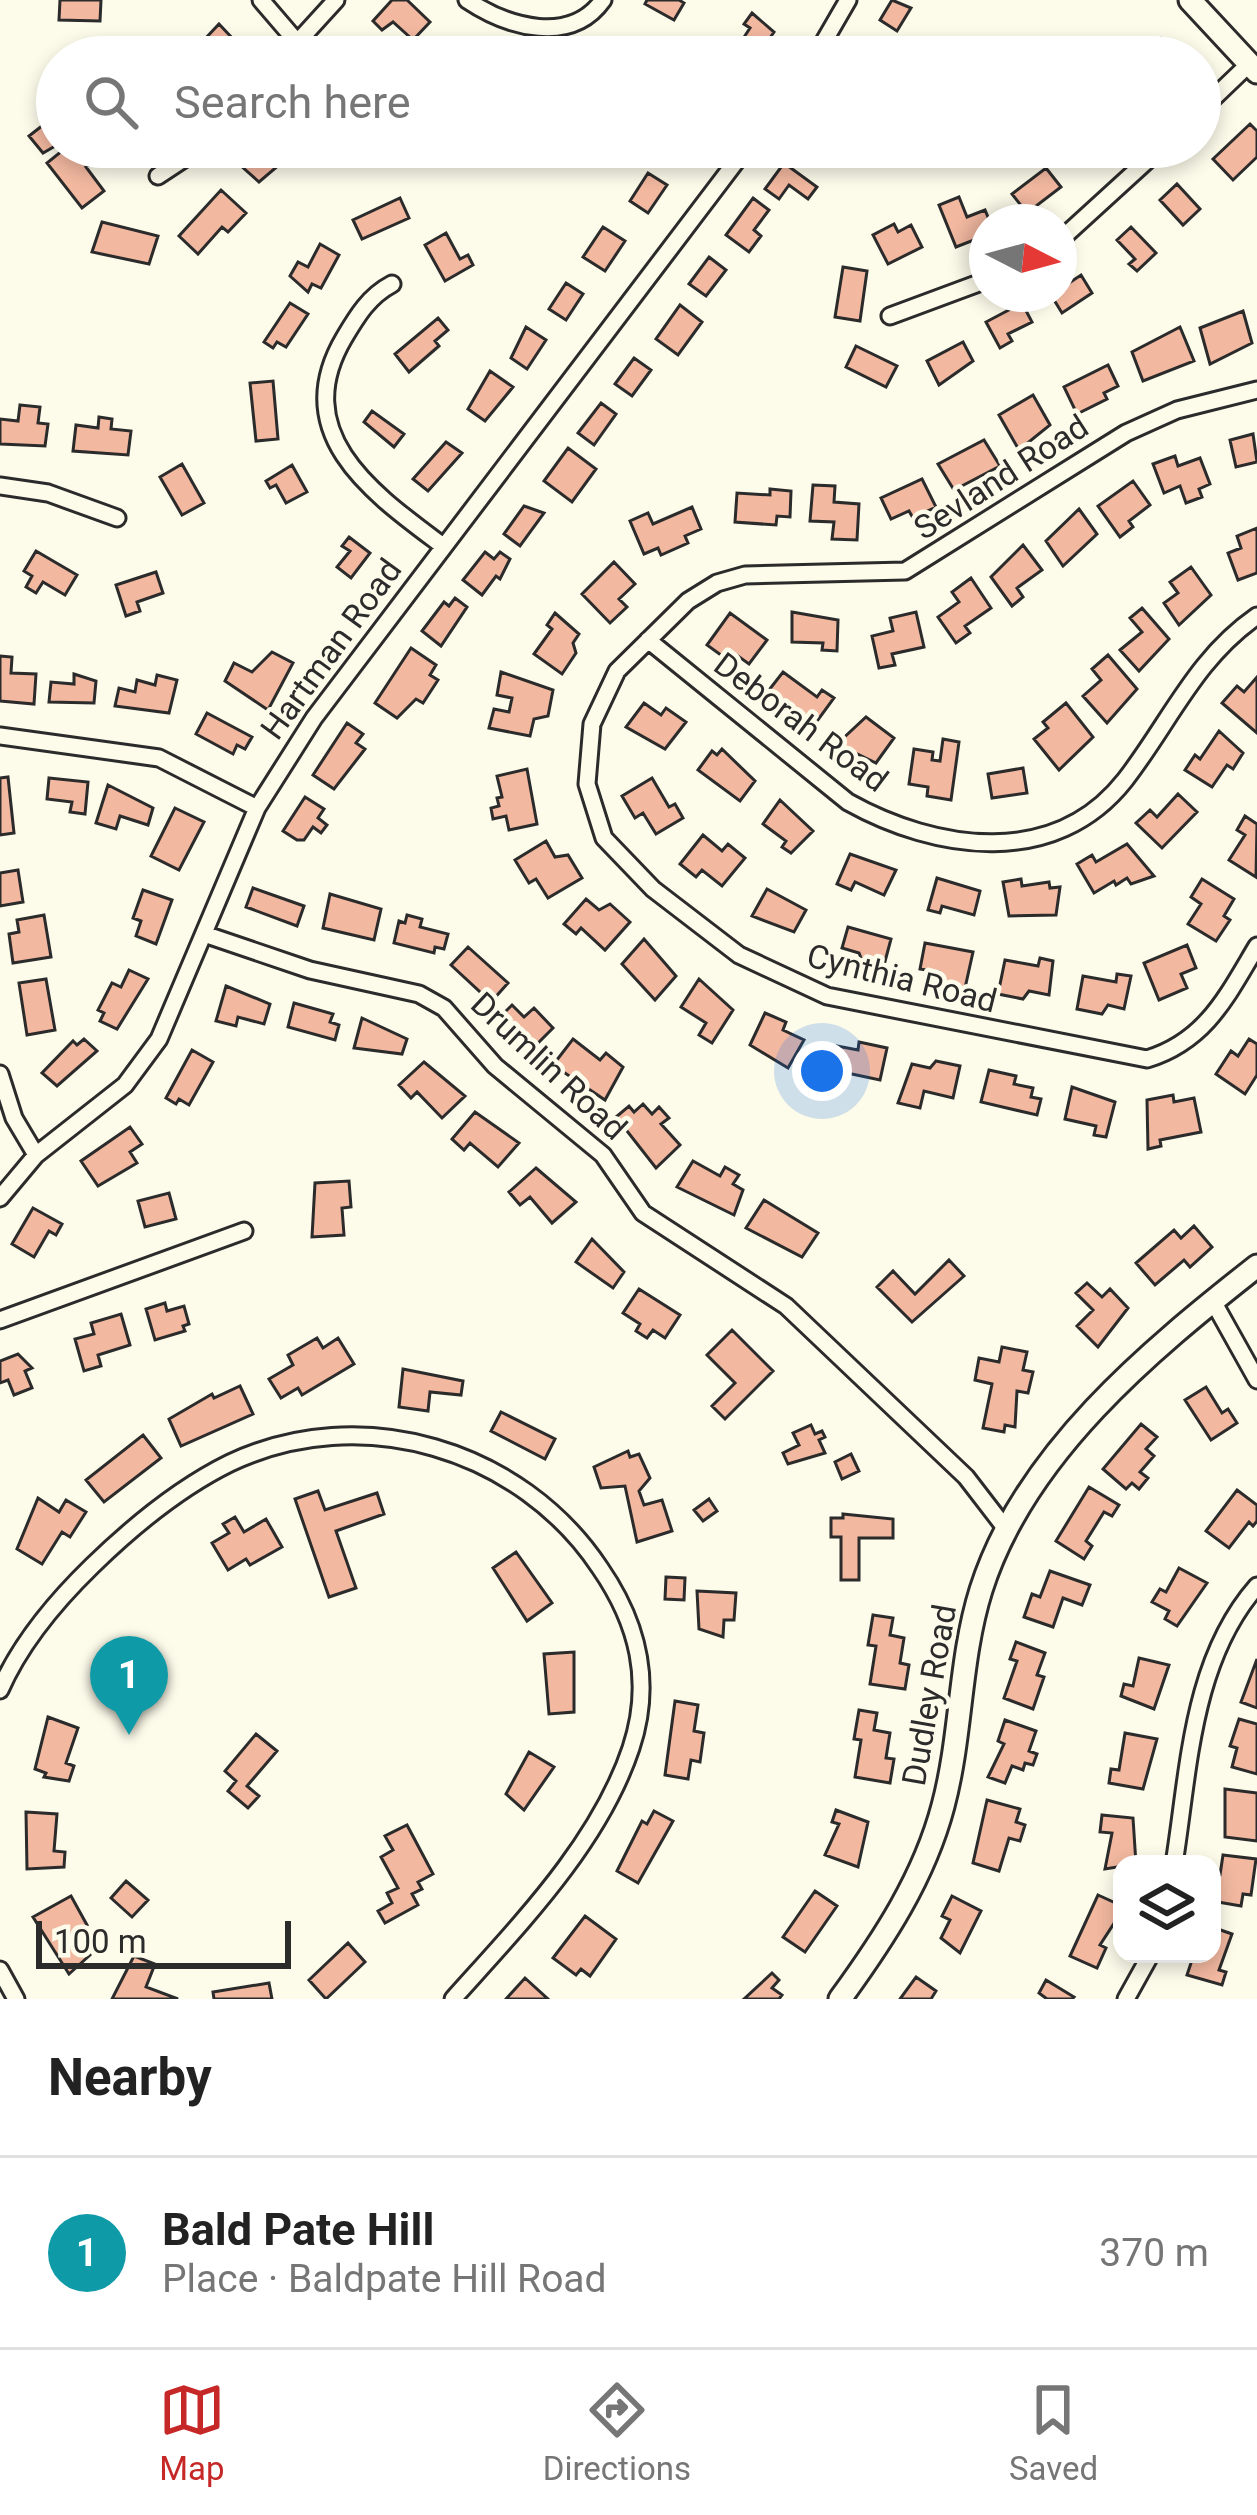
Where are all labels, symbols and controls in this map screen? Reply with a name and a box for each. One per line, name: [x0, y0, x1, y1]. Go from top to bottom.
search box: [36, 36, 1221, 168]
icon: search: [78, 69, 144, 135]
text: Search here: [174, 76, 411, 129]
north arrow: [969, 204, 1077, 312]
street label: Sevland Road: [907, 406, 1095, 548]
street label: Hartman Road: [253, 551, 409, 747]
street label: Deborah Road: [707, 644, 895, 800]
street label: Cynthia Road: [803, 936, 1001, 1020]
street label: Drumlin Road: [463, 984, 635, 1148]
your location: [792, 1041, 852, 1101]
street label: Dudley Road: [894, 1601, 964, 1789]
pin: 1: [90, 1636, 168, 1735]
map controls: [1113, 1855, 1221, 1963]
button: layers: [1113, 1855, 1221, 1963]
scale bar: [36, 1915, 291, 1968]
text: 100 m: [54, 1922, 147, 1961]
text: Nearby: [48, 2048, 212, 2107]
text: Bald Pate Hill: [162, 2203, 434, 2256]
text: 1: [76, 2230, 98, 2276]
text: 370 m: [1099, 2230, 1209, 2276]
text: Place · Baldpate Hill Road: [162, 2256, 607, 2302]
tab: Map: [159, 2377, 225, 2488]
tab: Directions: [543, 2377, 691, 2488]
tab: Saved: [1009, 2377, 1098, 2488]

